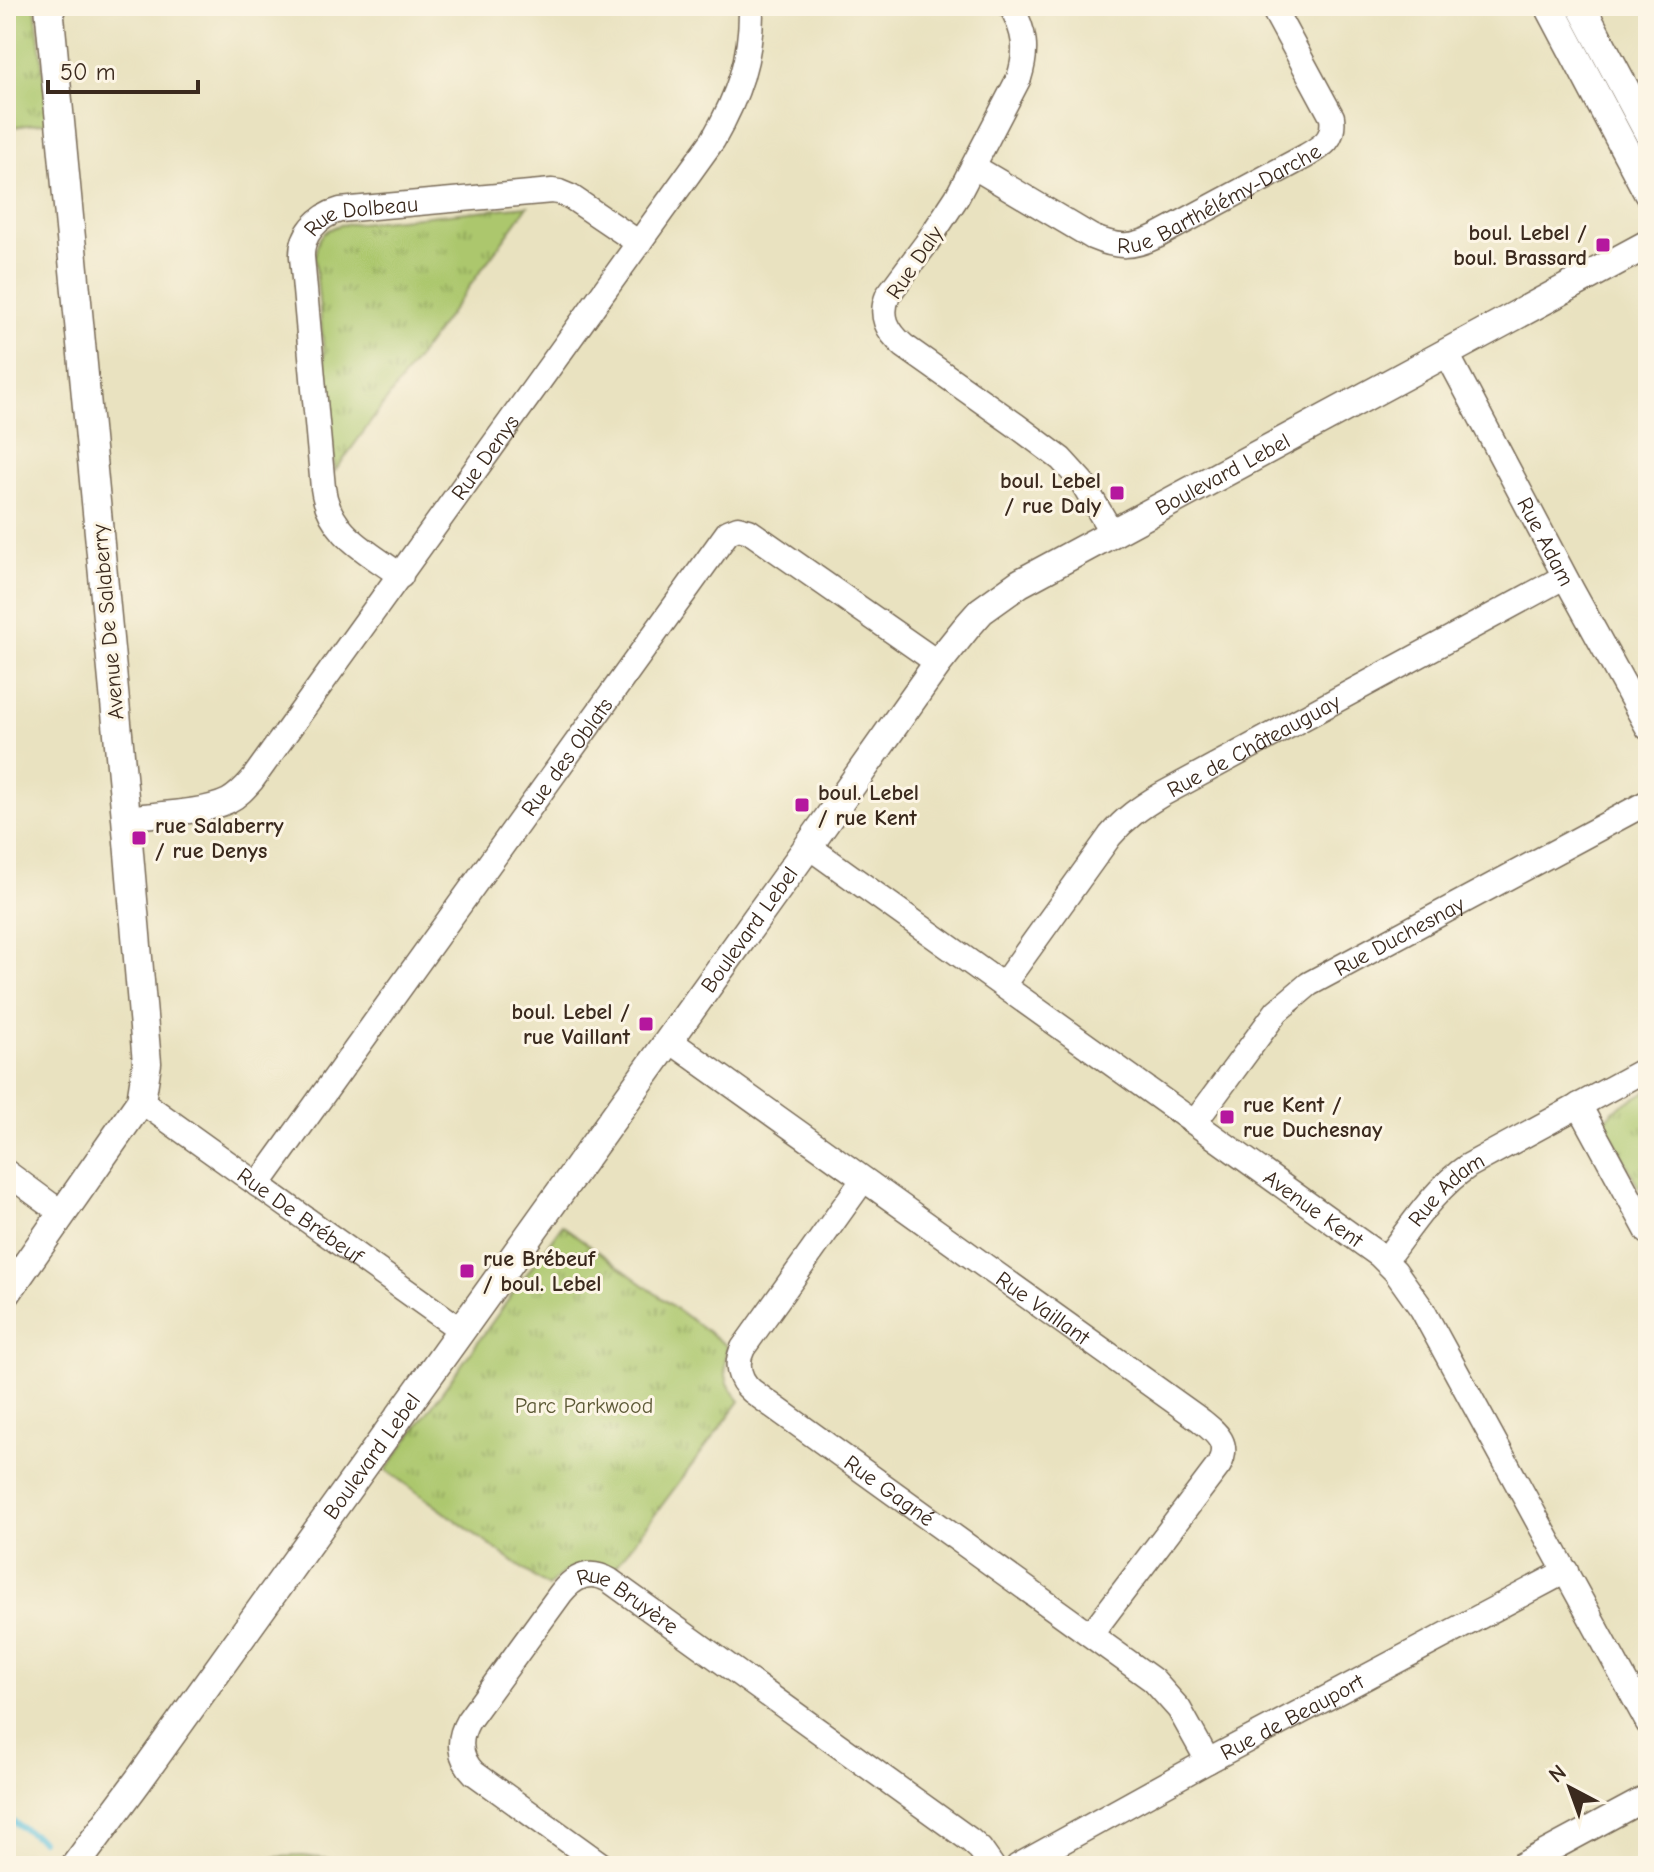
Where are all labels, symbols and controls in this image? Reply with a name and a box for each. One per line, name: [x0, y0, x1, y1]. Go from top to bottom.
scale bar: [48, 44, 198, 94]
text: 50 m: [60, 58, 116, 86]
street label: Rue Barthélémy-Darche: [1117, 138, 1326, 259]
street label: Rue Dolbeau: [298, 191, 419, 242]
place label: boul. Lebel / boul. Brassard: [1453, 220, 1587, 271]
street label: Rue Daly: [881, 221, 949, 304]
marker: boul. Lebel / boul. Brassard: [1594, 236, 1612, 254]
street label: Rue Denys: [446, 410, 525, 505]
street label: Boulevard Lebel: [1151, 428, 1295, 521]
place label: boul. Lebel / rue Daly: [1000, 468, 1102, 519]
marker: boul. Lebel / rue Daly: [1108, 484, 1126, 502]
street label: Rue Adam: [1511, 493, 1579, 591]
street label: Avenue De Salaberry: [86, 523, 130, 721]
street label: Rue de Châteauguay: [1163, 689, 1345, 803]
street label: Rue des Oblats: [516, 693, 619, 821]
place label: boul. Lebel / rue Kent: [818, 780, 919, 831]
marker: boul. Lebel / rue Kent: [793, 796, 811, 814]
place label: rue Salaberry / rue Denys: [155, 813, 285, 864]
marker: rue Salaberry / rue Denys: [130, 829, 148, 847]
street label: Boulevard Lebel: [696, 862, 804, 998]
street label: Rue Duchesnay: [1330, 891, 1469, 982]
place label: boul. Lebel / rue Vaillant: [512, 999, 631, 1050]
marker: boul. Lebel / rue Vaillant: [637, 1015, 655, 1033]
place label: rue Kent / rue Duchesnay: [1243, 1092, 1383, 1143]
marker: rue Kent / rue Duchesnay: [1218, 1108, 1236, 1126]
street label: Rue Adam: [1403, 1148, 1489, 1232]
street label: Rue De Brébeuf: [232, 1162, 369, 1271]
street label: Avenue Kent: [1258, 1165, 1368, 1254]
place label: rue Brébeuf / boul. Lebel: [483, 1246, 601, 1297]
marker: rue Brébeuf / boul. Lebel: [458, 1262, 476, 1280]
street label: Rue Vaillant: [991, 1266, 1095, 1351]
street label: Boulevard Lebel: [318, 1388, 426, 1524]
park label: Parc Parkwood: [515, 1393, 653, 1419]
street label: Rue Gagné: [839, 1450, 939, 1532]
street label: Rue Bruyère: [573, 1563, 683, 1640]
street label: Rue de Beauport: [1216, 1668, 1369, 1766]
north arrow: [1530, 1748, 1610, 1828]
text: N: [1544, 1759, 1571, 1788]

